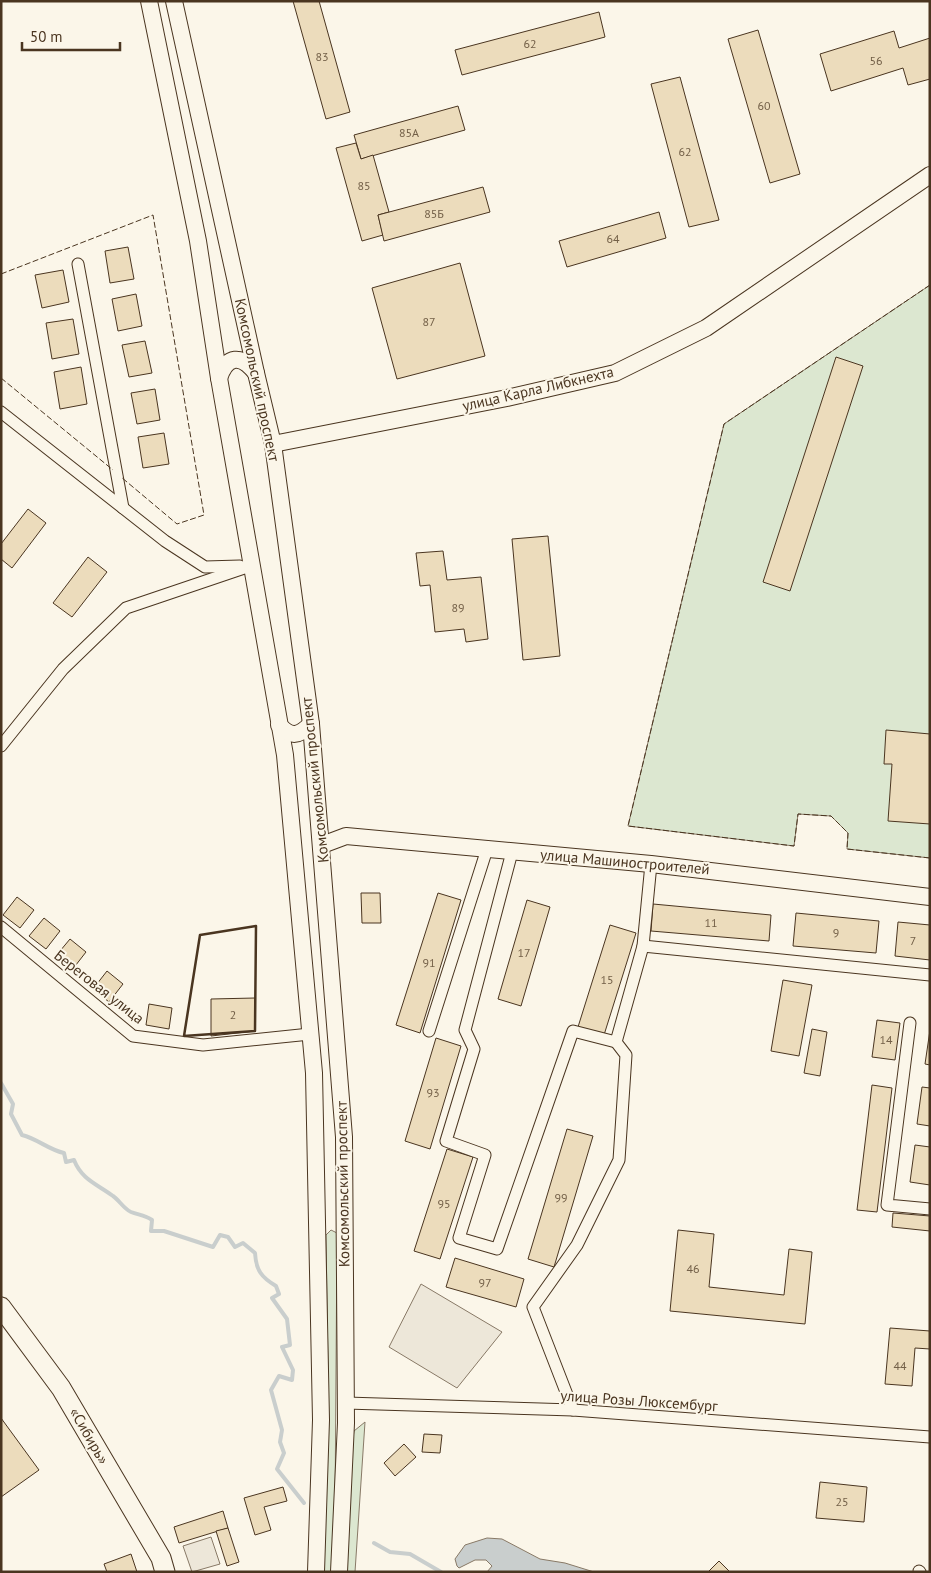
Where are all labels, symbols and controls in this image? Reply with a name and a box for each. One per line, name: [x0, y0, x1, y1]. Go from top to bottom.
scale bar: [22, 20, 120, 52]
text: 50 m: [30, 27, 63, 46]
house number: 62: [523, 36, 537, 51]
house number: 83: [315, 49, 329, 64]
house number: 56: [869, 53, 883, 68]
house number: 60: [757, 98, 771, 113]
house number: 85А: [399, 125, 419, 140]
house number: 62: [678, 144, 692, 159]
house number: 85: [357, 178, 371, 193]
house number: 85Б: [424, 206, 444, 221]
house number: 64: [606, 231, 620, 246]
street label: Комсомольский проспект: [231, 297, 284, 463]
house number: 87: [422, 314, 436, 329]
street label: улица Карла Либкнехта: [460, 362, 616, 415]
house number: 89: [451, 600, 465, 615]
street label: Комсомольский проспект: [296, 696, 333, 864]
street label: улица Машиностроителей: [540, 845, 711, 878]
house number: 11: [704, 915, 718, 930]
house number: 9: [833, 925, 839, 940]
house number: 7: [910, 933, 916, 948]
house number: 17: [517, 945, 531, 960]
street label: Береговая улица: [50, 946, 148, 1028]
house number: 91: [422, 955, 436, 970]
house number: 15: [600, 972, 614, 987]
house number: 2: [230, 1007, 236, 1022]
house number: 14: [879, 1032, 893, 1047]
house number: 93: [426, 1085, 440, 1100]
street label: Комсомольский проспект: [332, 1101, 353, 1267]
house number: 99: [554, 1190, 568, 1205]
house number: 95: [437, 1196, 451, 1211]
house number: 46: [686, 1261, 700, 1276]
house number: 97: [478, 1275, 492, 1290]
house number: 44: [893, 1358, 907, 1373]
street label: улица Розы Люксембург: [560, 1386, 719, 1416]
street label: «Сибирь»: [66, 1404, 113, 1468]
house number: 25: [835, 1494, 849, 1509]

